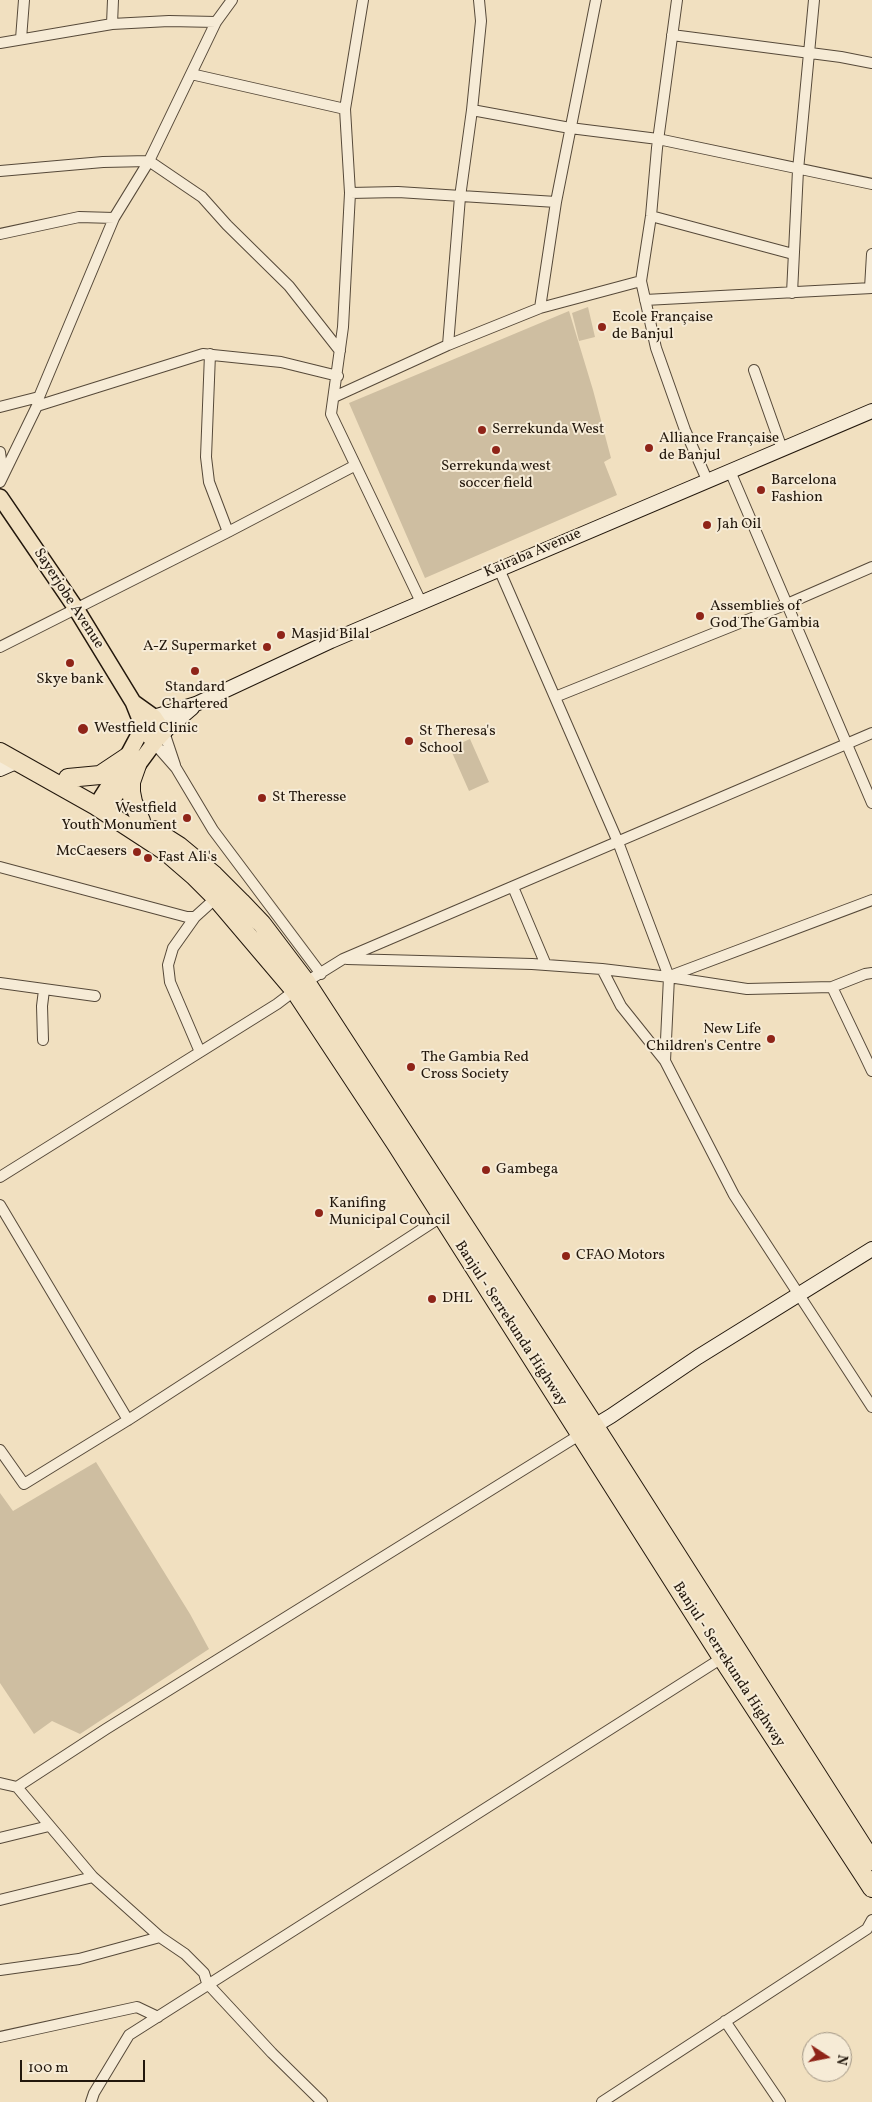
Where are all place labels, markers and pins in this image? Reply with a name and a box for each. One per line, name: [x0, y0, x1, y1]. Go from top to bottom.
place label: Ecole Française de Banjul: [612, 309, 713, 344]
marker: Ecole Française de Banjul: [596, 321, 608, 333]
place label: Serrekunda West: [492, 421, 604, 439]
marker: Serrekunda West: [476, 424, 488, 436]
place label: Alliance Française de Banjul: [659, 430, 779, 465]
marker: Alliance Française de Banjul: [643, 442, 655, 454]
marker: Serrekunda west soccer field: [490, 444, 502, 456]
place label: Serrekunda west soccer field: [441, 458, 551, 493]
place label: Barcelona Fashion: [771, 472, 837, 507]
marker: Barcelona Fashion: [755, 484, 767, 496]
place label: Jah Oil: [717, 516, 761, 534]
marker: Jah Oil: [701, 519, 713, 531]
place label: Assemblies of God The Gambia: [710, 598, 820, 633]
marker: Assemblies of God The Gambia: [694, 610, 706, 622]
place label: Masjid Bilal: [291, 626, 369, 644]
marker: Masjid Bilal: [275, 629, 287, 641]
place label: A-Z Supermarket: [143, 638, 257, 656]
marker: A-Z Supermarket: [261, 641, 273, 653]
marker: Skye bank: [64, 657, 76, 669]
marker: Standard Chartered: [189, 665, 201, 677]
place label: Skye bank: [36, 671, 104, 689]
place label: Standard Chartered: [162, 679, 228, 714]
place label: Westfield Clinic: [94, 720, 198, 738]
marker: Westfield Clinic: [76, 722, 90, 736]
place label: St Theresa's School: [419, 723, 496, 758]
marker: St Theresa's School: [403, 735, 415, 747]
place label: St Theresse: [272, 789, 346, 807]
marker: St Theresse: [256, 792, 268, 804]
place label: Westfield Youth Monument: [62, 800, 177, 835]
marker: Westfield Youth Monument: [181, 812, 193, 824]
place label: McCaesers: [56, 843, 127, 861]
marker: McCaesers: [131, 846, 143, 858]
place label: Fast Ali's: [158, 849, 217, 867]
marker: Fast Ali's: [142, 852, 154, 864]
place label: New Life Children's Centre: [646, 1021, 761, 1056]
marker: New Life Children's Centre: [765, 1033, 777, 1045]
place label: The Gambia Red Cross Society: [421, 1049, 529, 1084]
marker: The Gambia Red Cross Society: [405, 1061, 417, 1073]
place label: Gambega: [496, 1161, 558, 1179]
marker: Gambega: [480, 1164, 492, 1176]
place label: Kanifing Municipal Council: [329, 1195, 450, 1230]
marker: Kanifing Municipal Council: [313, 1207, 325, 1219]
place label: CFAO Motors: [576, 1247, 665, 1265]
marker: CFAO Motors: [560, 1250, 572, 1262]
place label: DHL: [442, 1290, 473, 1308]
marker: DHL: [426, 1293, 438, 1305]

